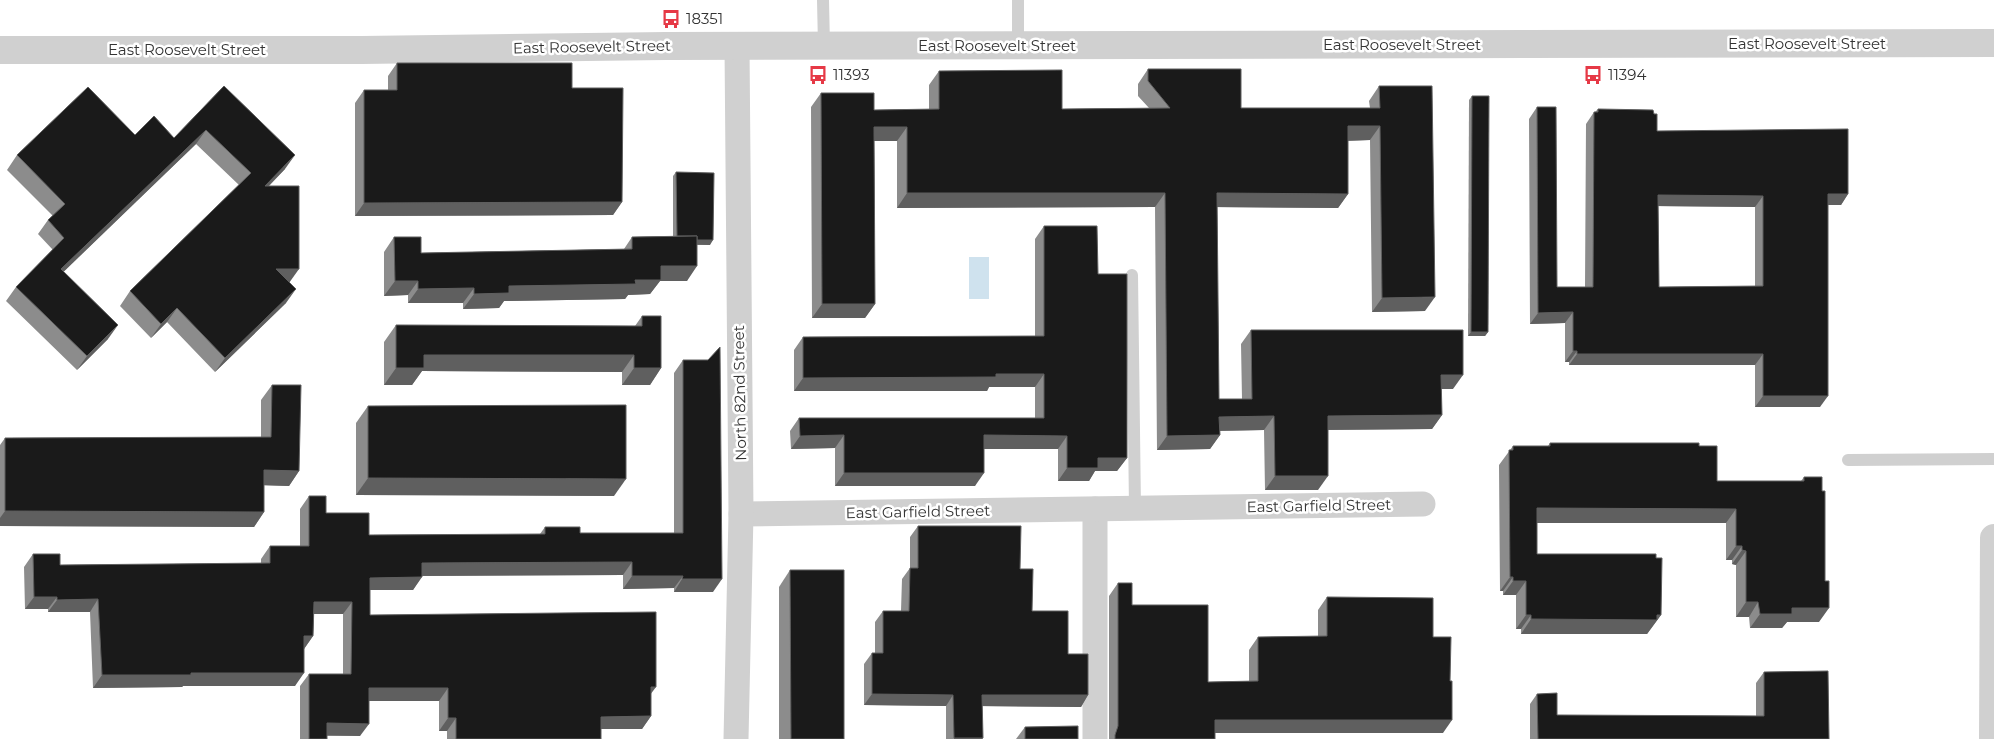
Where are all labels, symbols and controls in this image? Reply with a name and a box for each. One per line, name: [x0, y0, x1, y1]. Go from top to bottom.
bus stop icon: 18351: [660, 8, 682, 30]
place label: 18351: [686, 9, 723, 28]
street label: East Roosevelt Street: [1728, 34, 1886, 53]
street label: East Roosevelt Street: [1323, 35, 1481, 54]
street label: East Roosevelt Street: [513, 36, 671, 57]
street label: East Roosevelt Street: [918, 36, 1076, 55]
street label: East Roosevelt Street: [108, 40, 266, 59]
bus stop icon: 11393: [807, 64, 829, 86]
bus stop icon: 11394: [1582, 64, 1604, 86]
place label: 11393: [833, 65, 870, 84]
place label: 11394: [1608, 65, 1646, 84]
street label: North 82nd Street: [729, 325, 750, 461]
street label: East Garfield Street: [1247, 495, 1391, 516]
street label: East Garfield Street: [846, 501, 990, 522]

